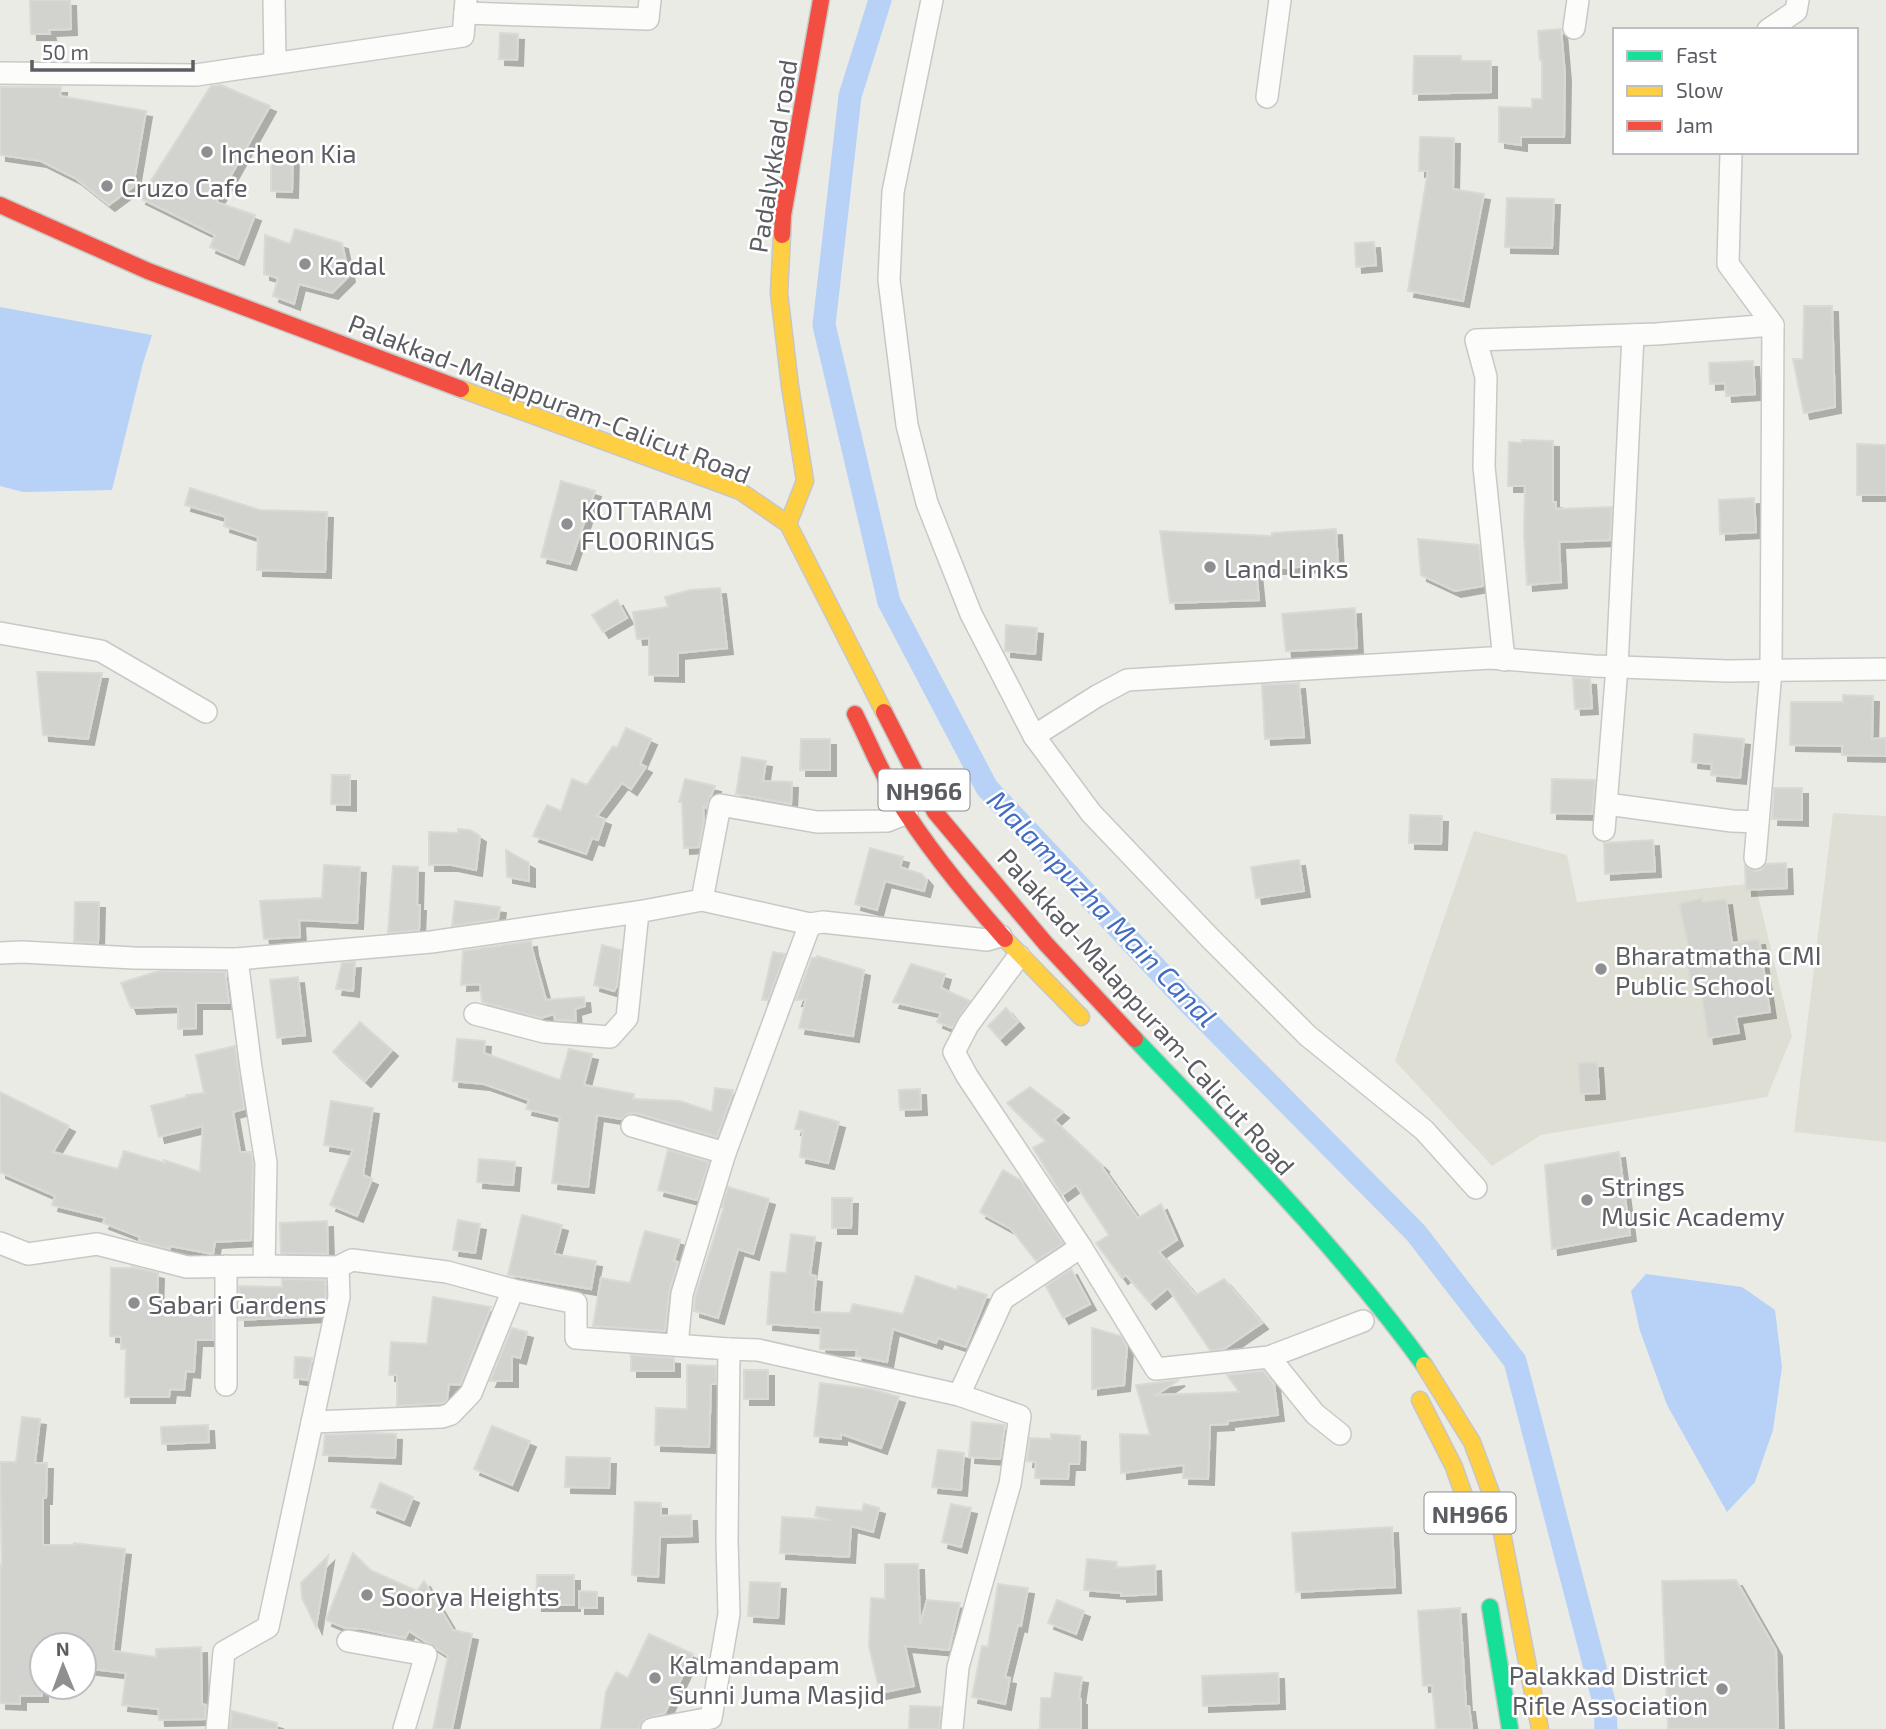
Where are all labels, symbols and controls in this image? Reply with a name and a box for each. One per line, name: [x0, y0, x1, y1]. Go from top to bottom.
scale bar: [32, 28, 192, 72]
legend: [1613, 28, 1858, 154]
text: 50 m: [42, 39, 89, 64]
text: Fast: [1676, 42, 1717, 67]
street label: Padalykkad road: [741, 57, 803, 255]
text: Slow: [1676, 77, 1723, 102]
text: Jam: [1676, 112, 1713, 137]
place label: Incheon Kia: [221, 137, 356, 168]
marker: Incheon Kia: [199, 144, 215, 160]
place label: Cruzo Cafe: [121, 171, 248, 202]
marker: Cruzo Cafe: [99, 178, 115, 194]
place label: Kadal: [319, 249, 386, 280]
marker: Kadal: [297, 256, 313, 272]
street label: Palakkad-Malappuram-Calicut Road: [344, 307, 756, 489]
place label: KOTTARAM FLOORINGS: [581, 494, 715, 555]
marker: KOTTARAM FLOORINGS: [559, 516, 575, 532]
place label: Land Links: [1224, 552, 1349, 583]
marker: Land Links: [1202, 559, 1218, 575]
road number: NH966: [878, 770, 970, 810]
water label: Malampuzha Main Canal: [981, 783, 1225, 1033]
street label: Palakkad-Malappuram-Calicut Road: [992, 841, 1302, 1181]
place label: Bharatmatha CMI Public School: [1615, 939, 1822, 1000]
marker: Bharatmatha CMI Public School: [1593, 961, 1609, 977]
place label: Strings Music Academy: [1601, 1170, 1785, 1231]
marker: Strings Music Academy: [1579, 1192, 1595, 1208]
place label: Sabari Gardens: [148, 1288, 327, 1319]
marker: Sabari Gardens: [126, 1295, 142, 1311]
road number: NH966: [1424, 1492, 1516, 1534]
place label: Soorya Heights: [381, 1580, 560, 1611]
marker: Soorya Heights: [359, 1587, 375, 1603]
north arrow: [28, 1631, 98, 1701]
text: N: [56, 1637, 70, 1660]
place label: Kalmandapam Sunni Juma Masjid: [669, 1648, 885, 1709]
place label: Palakkad District Rifle Association: [1509, 1659, 1708, 1720]
marker: Kalmandapam Sunni Juma Masjid: [647, 1670, 663, 1686]
marker: Palakkad District Rifle Association: [1714, 1681, 1730, 1697]

